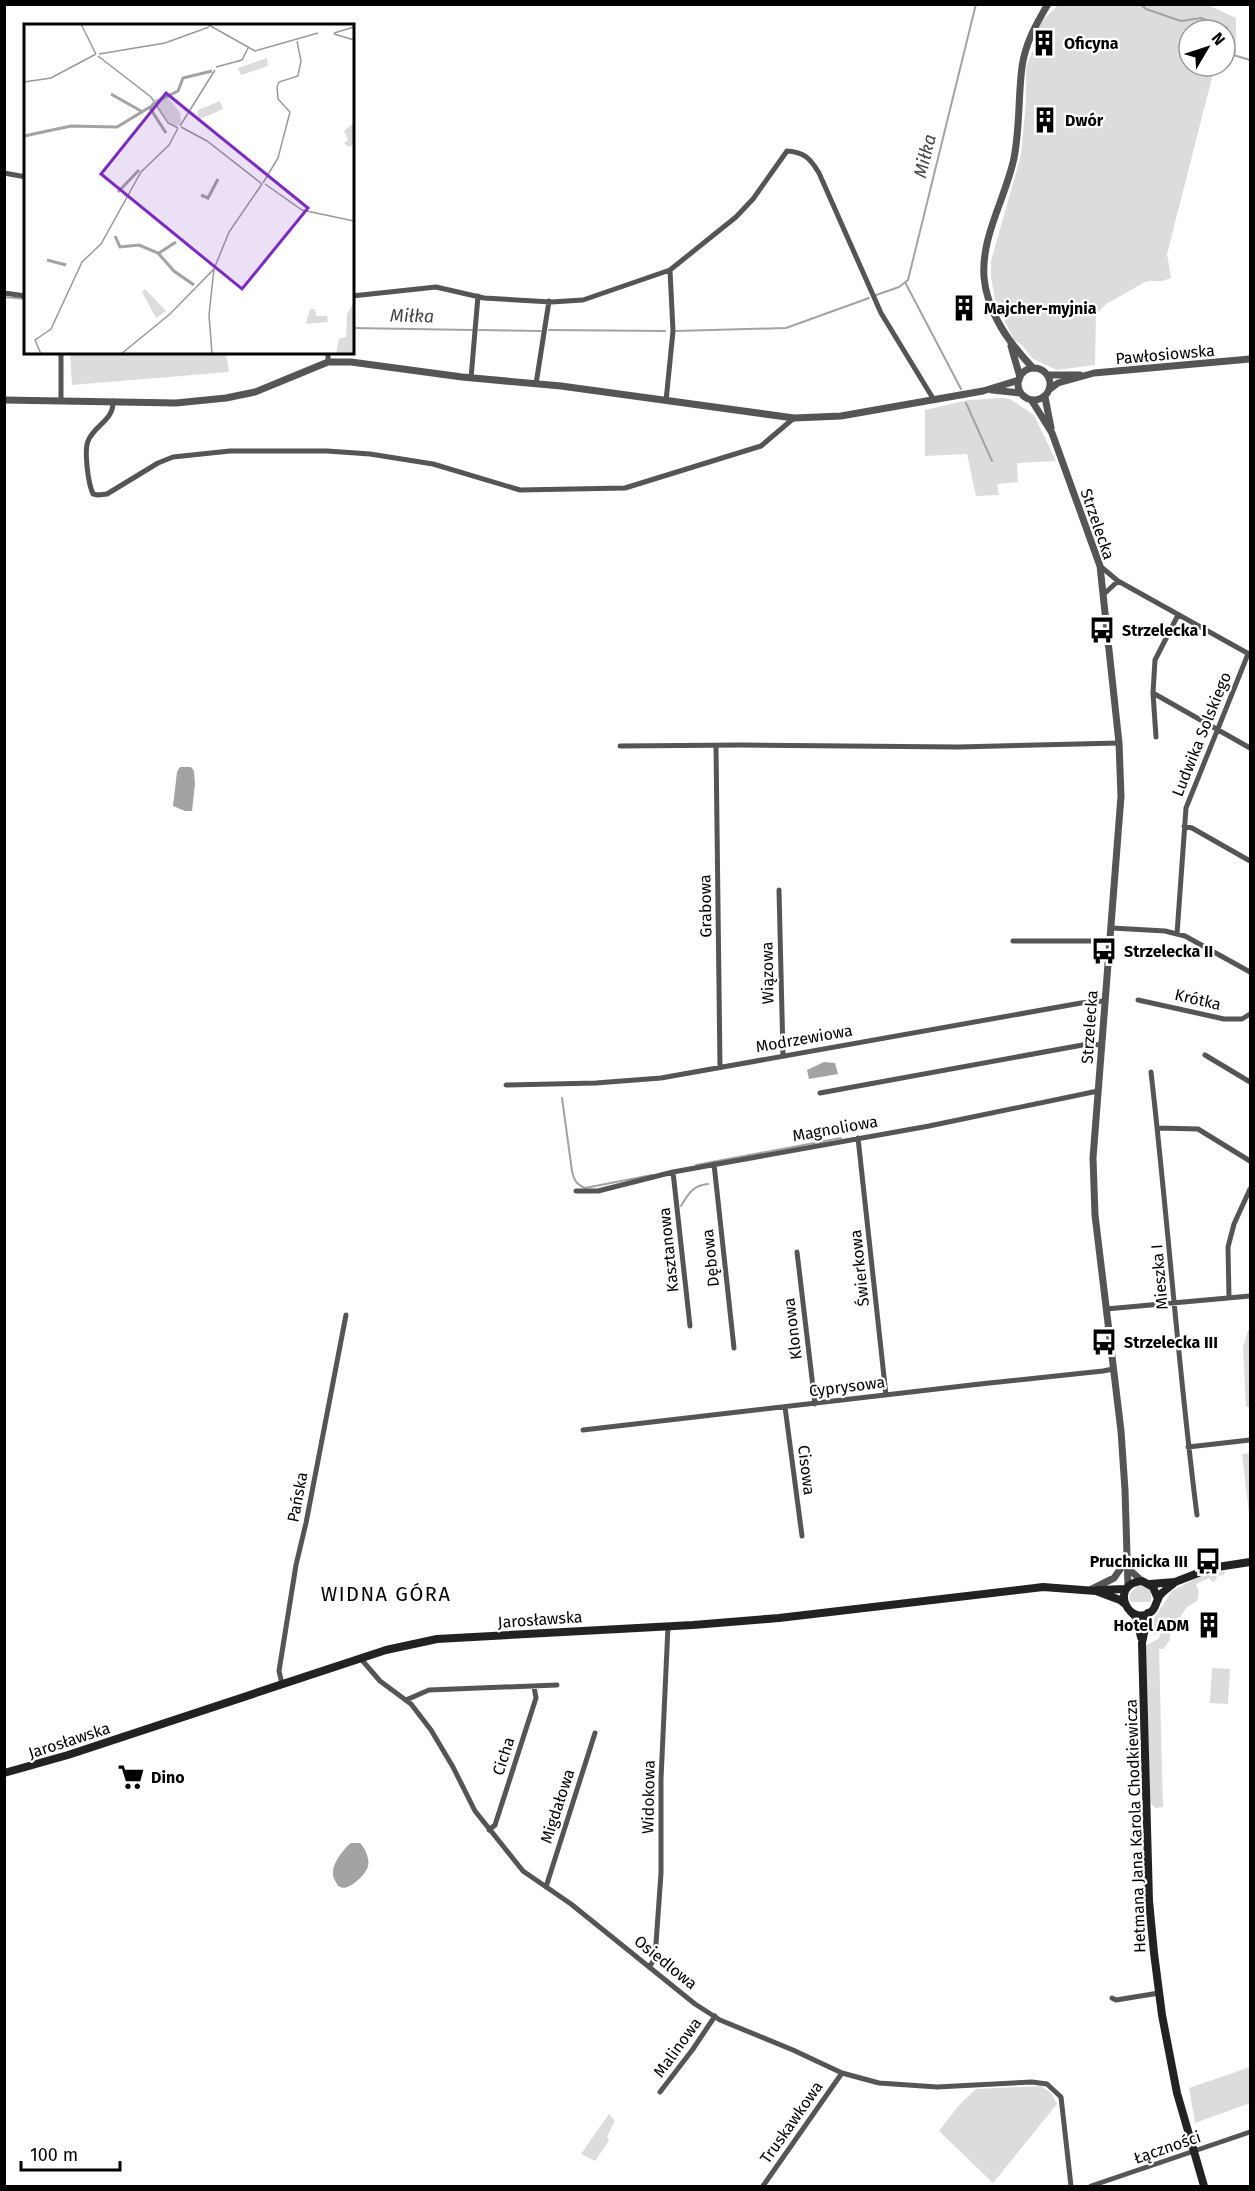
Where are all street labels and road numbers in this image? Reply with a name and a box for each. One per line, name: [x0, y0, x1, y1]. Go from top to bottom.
street label: Pawłosiowska: [1115, 341, 1215, 368]
street label: Strzelecka: [1077, 486, 1119, 562]
street label: Ludwika Solskiego: [1168, 669, 1235, 799]
street label: Grabowa: [695, 874, 716, 938]
street label: Wiązowa: [757, 941, 779, 1004]
street label: Krótka: [1173, 985, 1223, 1014]
street label: Strzelecka: [1077, 990, 1102, 1064]
street label: Modrzewiowa: [754, 1021, 854, 1056]
street label: Magnoliowa: [791, 1112, 879, 1145]
street label: Kasztanowa: [655, 1206, 682, 1293]
street label: Dębowa: [698, 1228, 723, 1288]
street label: Świerkowa: [845, 1229, 873, 1307]
street label: Mieszka I: [1147, 1243, 1172, 1311]
street label: Klonowa: [779, 1297, 806, 1361]
street label: Cyprysowa: [808, 1372, 886, 1401]
street label: Cisowa: [794, 1444, 819, 1496]
street label: Pańska: [283, 1470, 312, 1524]
street label: Jarosławska: [497, 1607, 583, 1632]
street label: Hetmana Jana Karola Chodkiewicza: [1122, 1699, 1149, 1953]
street label: Jarosławska: [26, 1718, 113, 1763]
street label: Cicha: [488, 1735, 519, 1778]
street label: Widokowa: [638, 1760, 659, 1834]
street label: Migdałowa: [536, 1766, 578, 1846]
street label: Osiedlowa: [630, 1931, 701, 1993]
street label: Malinowa: [649, 2014, 705, 2081]
street label: Truskawkowa: [756, 2077, 827, 2167]
street label: Łączności: [1131, 2127, 1204, 2169]

